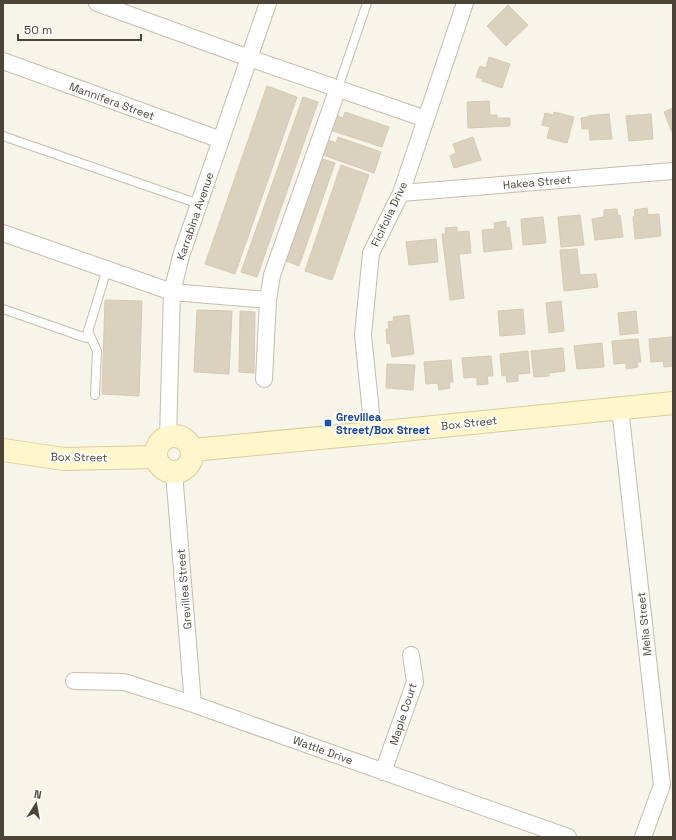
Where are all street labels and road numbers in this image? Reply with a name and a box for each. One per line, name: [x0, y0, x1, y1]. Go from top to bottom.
street label: Mannifera Street: [67, 79, 157, 123]
street label: Karrabina Avenue: [173, 170, 217, 262]
street label: Hakea Street: [502, 172, 572, 192]
street label: Ficifolia Drive: [368, 179, 410, 249]
street label: Box Street: [440, 413, 498, 433]
street label: Box Street: [51, 450, 107, 464]
street label: Grevillea Street: [174, 548, 194, 630]
street label: Melia Street: [634, 591, 654, 657]
street label: Maple Court: [386, 681, 420, 747]
street label: Wattle Drive: [291, 733, 355, 767]

